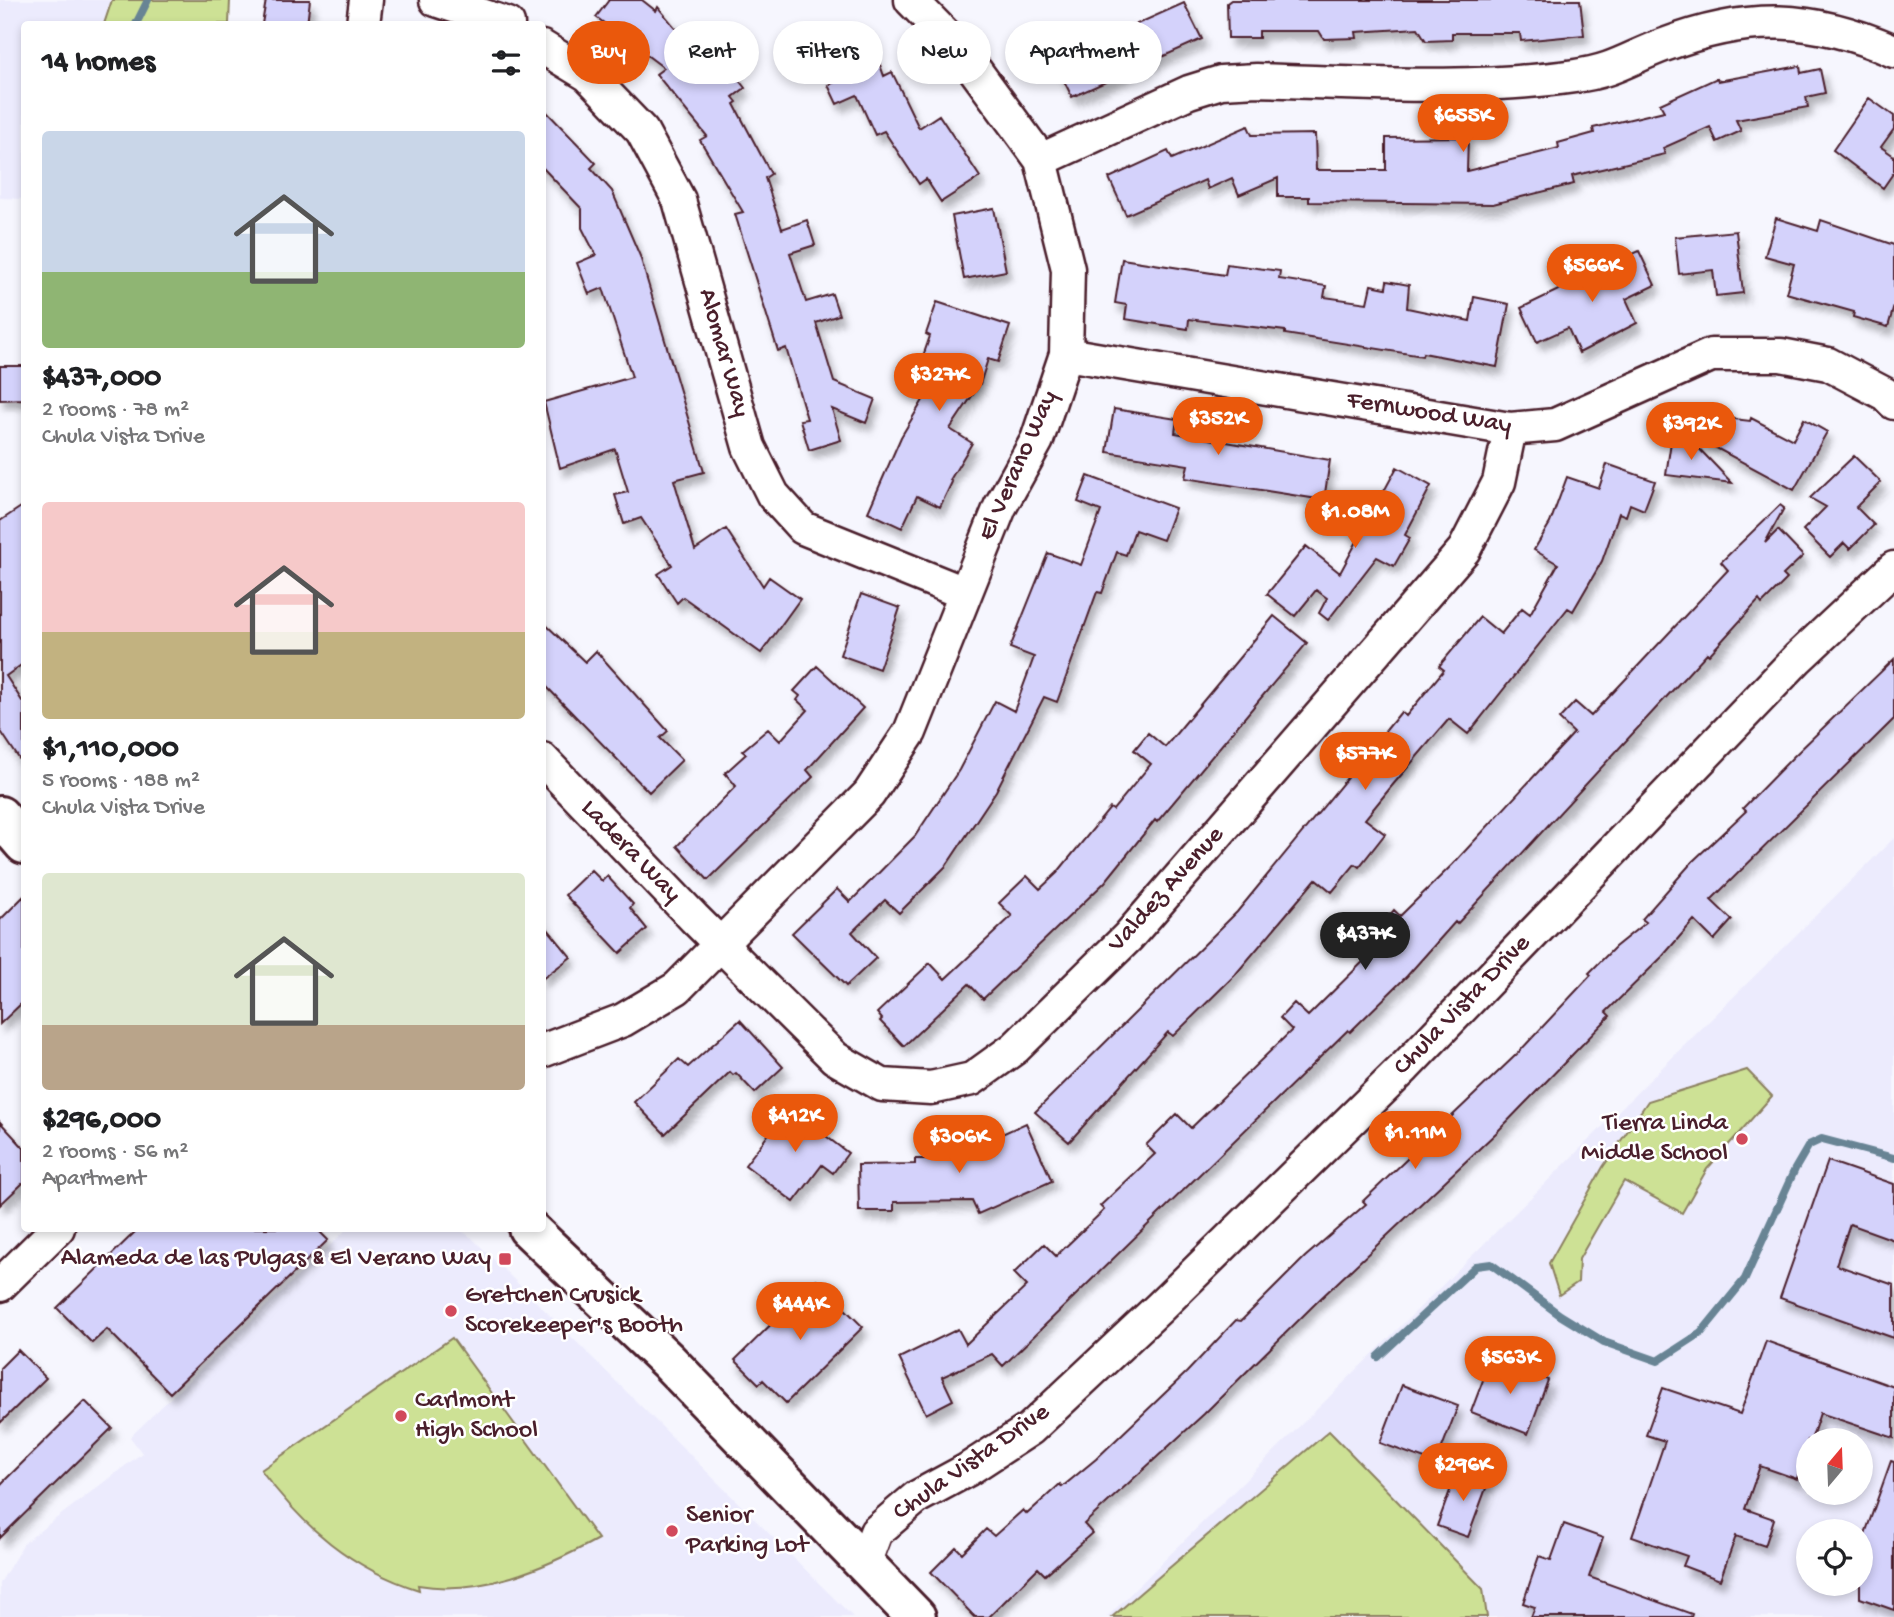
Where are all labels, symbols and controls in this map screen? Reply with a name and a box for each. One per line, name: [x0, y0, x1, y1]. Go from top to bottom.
chip: Buy: [567, 21, 650, 84]
chip: Rent: [664, 21, 759, 84]
chip: Filters: [773, 21, 883, 84]
chip: New: [897, 21, 991, 84]
chip: Apartment: [1005, 21, 1162, 84]
icon: filters: [487, 44, 525, 82]
text: 14 homes: [42, 46, 155, 81]
pin: $655K: [1414, 94, 1512, 154]
text: $655K: [1434, 103, 1492, 130]
icon: home: [221, 176, 347, 302]
pin: $566K: [1543, 244, 1641, 304]
text: $566K: [1563, 253, 1621, 280]
street label: Alomar Way: [690, 285, 756, 421]
pin: $327K: [890, 354, 988, 413]
text: $437,000: [42, 362, 161, 397]
text: $327K: [910, 362, 968, 389]
street label: El Verano Way: [972, 386, 1066, 546]
street label: Fernwood Way: [1344, 386, 1514, 442]
text: 2 rooms · 78 m²: [42, 397, 189, 424]
pin: $352K: [1169, 398, 1267, 457]
pin: $392K: [1642, 402, 1740, 462]
text: $352K: [1189, 406, 1247, 433]
text: $392K: [1662, 411, 1720, 438]
text: Chula Vista Drive: [42, 424, 205, 451]
pin: $1.08M: [1298, 490, 1412, 550]
text: $1.08M: [1321, 499, 1389, 526]
icon: home: [221, 547, 347, 673]
pin: $577K: [1316, 732, 1414, 792]
text: $1,110,000: [42, 733, 179, 768]
text: $577K: [1335, 741, 1395, 768]
text: 5 rooms · 188 m²: [42, 768, 200, 795]
street label: Ladera Way: [573, 794, 687, 910]
text: Chula Vista Drive: [42, 795, 205, 822]
street label: Valdez Avenue: [1102, 820, 1232, 960]
pin: $437K: [1316, 912, 1414, 972]
icon: home: [221, 918, 347, 1044]
text: $437K: [1336, 921, 1394, 948]
street label: Chula Vista Drive: [1388, 929, 1539, 1083]
pin: $412K: [746, 1094, 844, 1154]
text: $412K: [768, 1103, 822, 1130]
text: $296,000: [42, 1104, 161, 1139]
place label: Tierra Linda Middle School: [1581, 1109, 1730, 1170]
pin: $1.11M: [1358, 1112, 1472, 1171]
pin: $306K: [910, 1116, 1008, 1175]
text: $1.11M: [1384, 1120, 1446, 1147]
text: $306K: [929, 1124, 989, 1151]
marker: Tierra Linda Middle School: [1734, 1131, 1750, 1147]
text: 2 rooms · 56 m²: [42, 1139, 188, 1166]
text: Apartment: [42, 1166, 146, 1193]
place label: Alameda de las Pulgas & El Verano Way: [61, 1244, 491, 1275]
marker: Alameda de las Pulgas & El Verano Way: [497, 1251, 513, 1267]
place label: Gretchen Crusick Scorekeeper's Booth: [465, 1281, 683, 1342]
pin: $444K: [751, 1282, 849, 1342]
text: $444K: [772, 1291, 828, 1318]
marker: Gretchen Crusick Scorekeeper's Booth: [443, 1303, 459, 1319]
pin: $563K: [1461, 1336, 1559, 1396]
text: $563K: [1481, 1345, 1539, 1372]
place label: Carlmont High School: [415, 1386, 538, 1447]
street label: Chula Vista Drive: [888, 1397, 1057, 1529]
marker: Carlmont High School: [393, 1408, 409, 1424]
north arrow: [1796, 1428, 1872, 1505]
map controls: [1796, 1428, 1873, 1596]
pin: $296K: [1414, 1444, 1512, 1503]
text: $296K: [1434, 1452, 1492, 1479]
place label: Senior Parking Lot: [685, 1501, 811, 1562]
button: locate: [1796, 1519, 1873, 1596]
marker: Senior Parking Lot: [664, 1523, 680, 1539]

